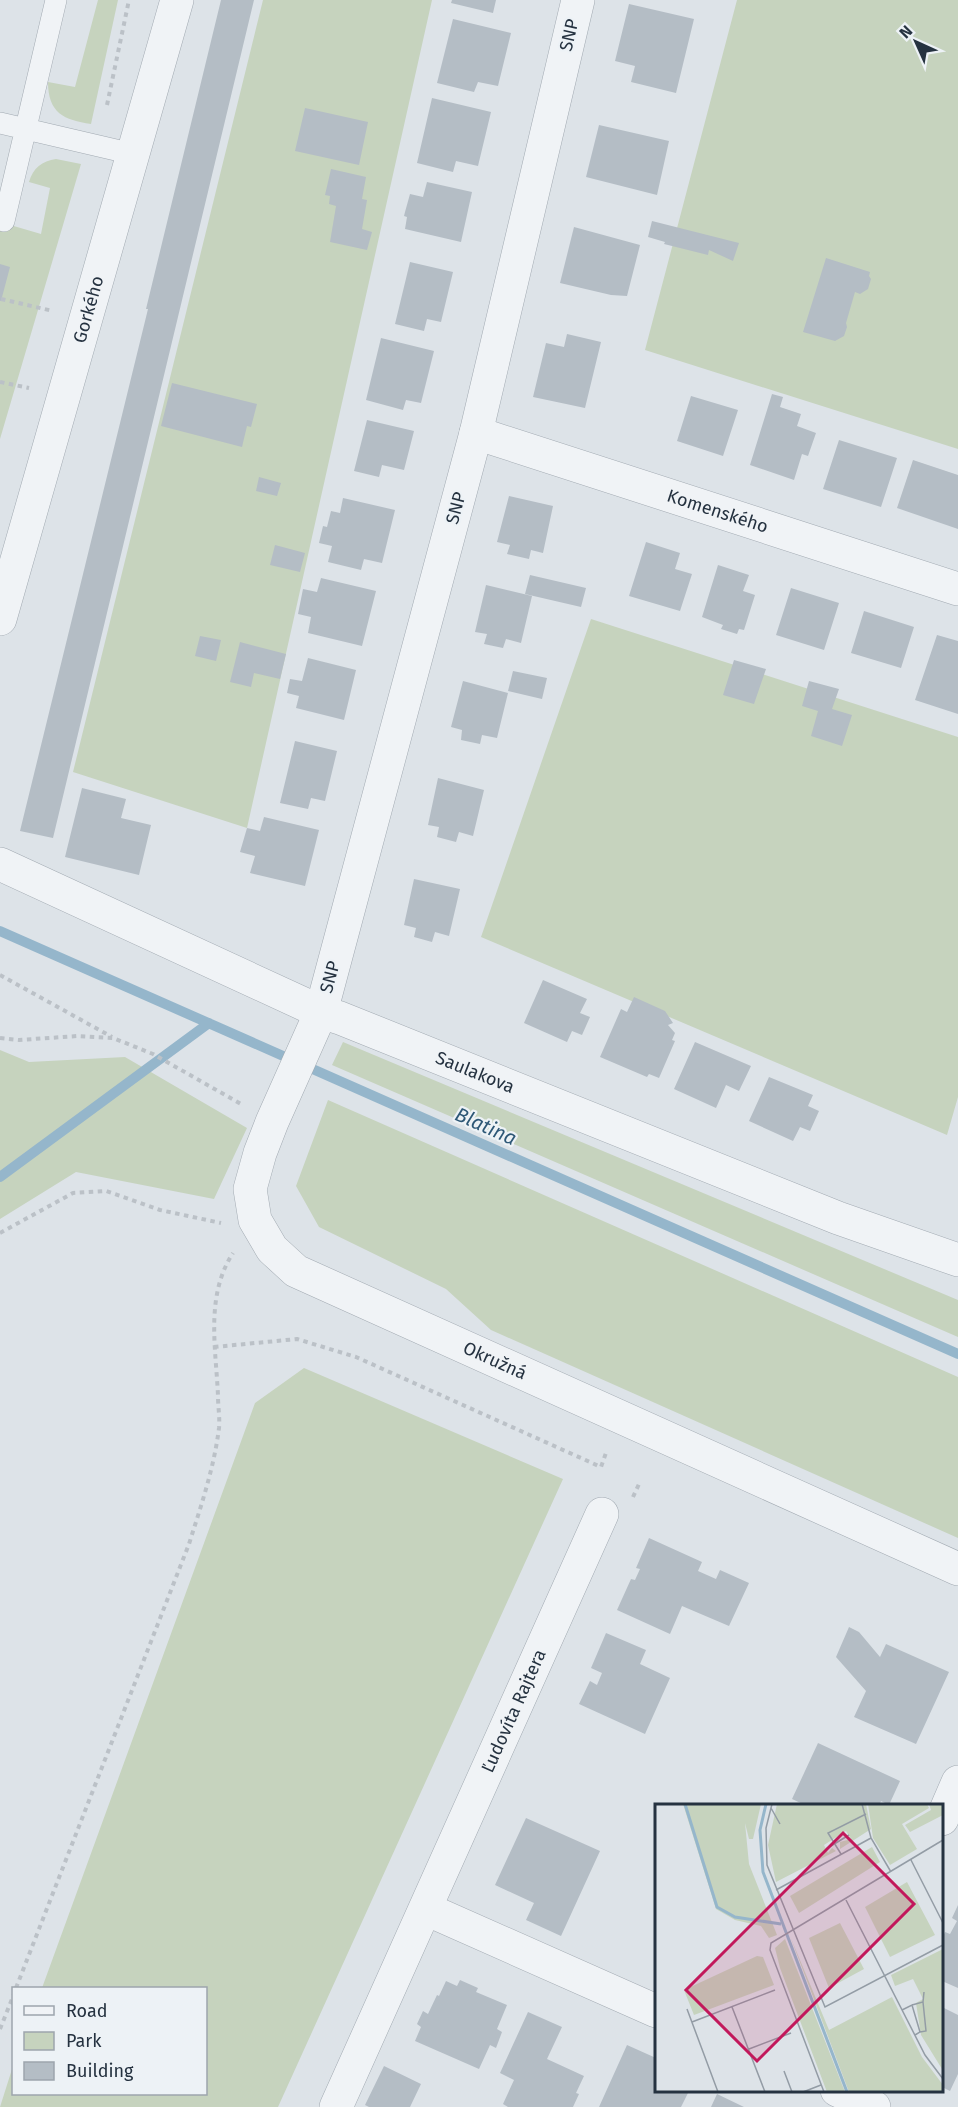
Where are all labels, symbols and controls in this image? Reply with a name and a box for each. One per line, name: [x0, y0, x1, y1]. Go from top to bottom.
north arrow: [886, 12, 946, 72]
street label: SNP: [555, 17, 583, 53]
text: N: [895, 21, 916, 42]
street label: Gorkého: [68, 273, 109, 345]
street label: Komenského: [664, 485, 771, 538]
street label: SNP: [441, 489, 471, 527]
street label: SNP: [315, 958, 345, 996]
street label: Saulakova: [433, 1047, 518, 1098]
water label: Blatina: [452, 1102, 520, 1150]
street label: Okružná: [460, 1337, 530, 1384]
street label: Ľudovíta Rajtera: [476, 1646, 551, 1776]
inset map: [655, 1804, 943, 2092]
legend: [12, 1987, 207, 2095]
text: Road: [66, 2000, 108, 2022]
text: Park: [66, 2030, 102, 2052]
text: Building: [66, 2060, 134, 2082]

